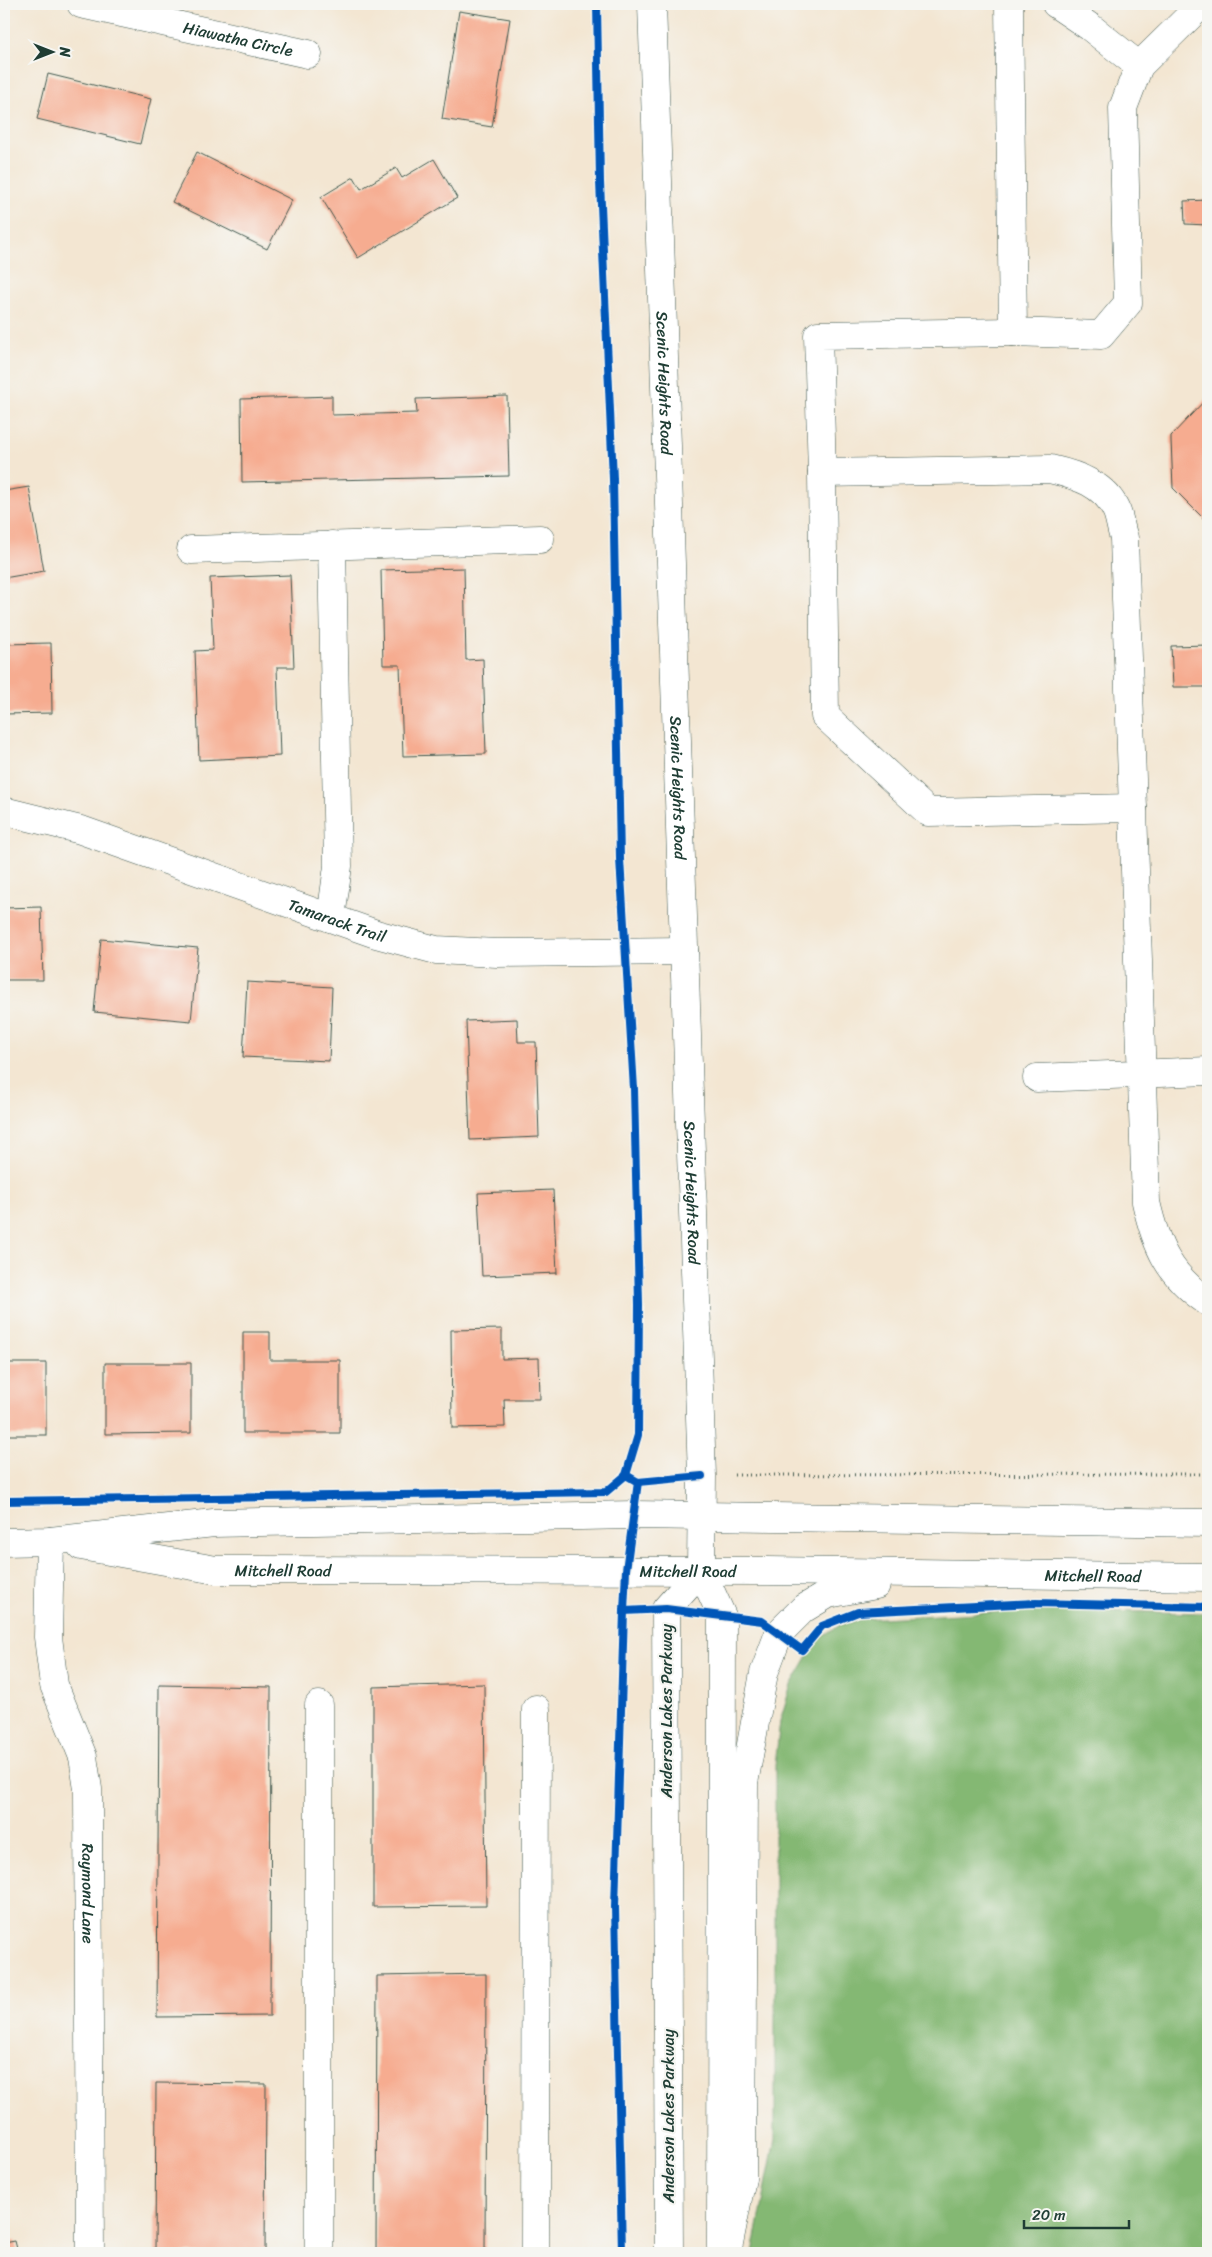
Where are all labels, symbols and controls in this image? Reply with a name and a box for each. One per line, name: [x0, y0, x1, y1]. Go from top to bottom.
street label: Hiawatha Circle: [181, 12, 296, 65]
north arrow: [28, 28, 78, 78]
text: N: [52, 46, 77, 57]
street label: Scenic Heights Road: [648, 310, 682, 457]
street label: Scenic Heights Road: [662, 715, 696, 861]
street label: Tamarack Trail: [284, 890, 390, 951]
street label: Scenic Heights Road: [675, 1120, 709, 1266]
street label: Mitchell Road: [235, 1556, 333, 1585]
street label: Mitchell Road: [640, 1556, 738, 1585]
street label: Mitchell Road: [1044, 1560, 1143, 1591]
street label: Anderson Lakes Parkway: [652, 1623, 681, 1799]
street label: Raymond Lane: [74, 1843, 103, 1944]
street label: Anderson Lakes Parkway: [654, 2028, 683, 2204]
scale bar: [1024, 2197, 1130, 2229]
text: 20 m: [1032, 2202, 1066, 2228]

